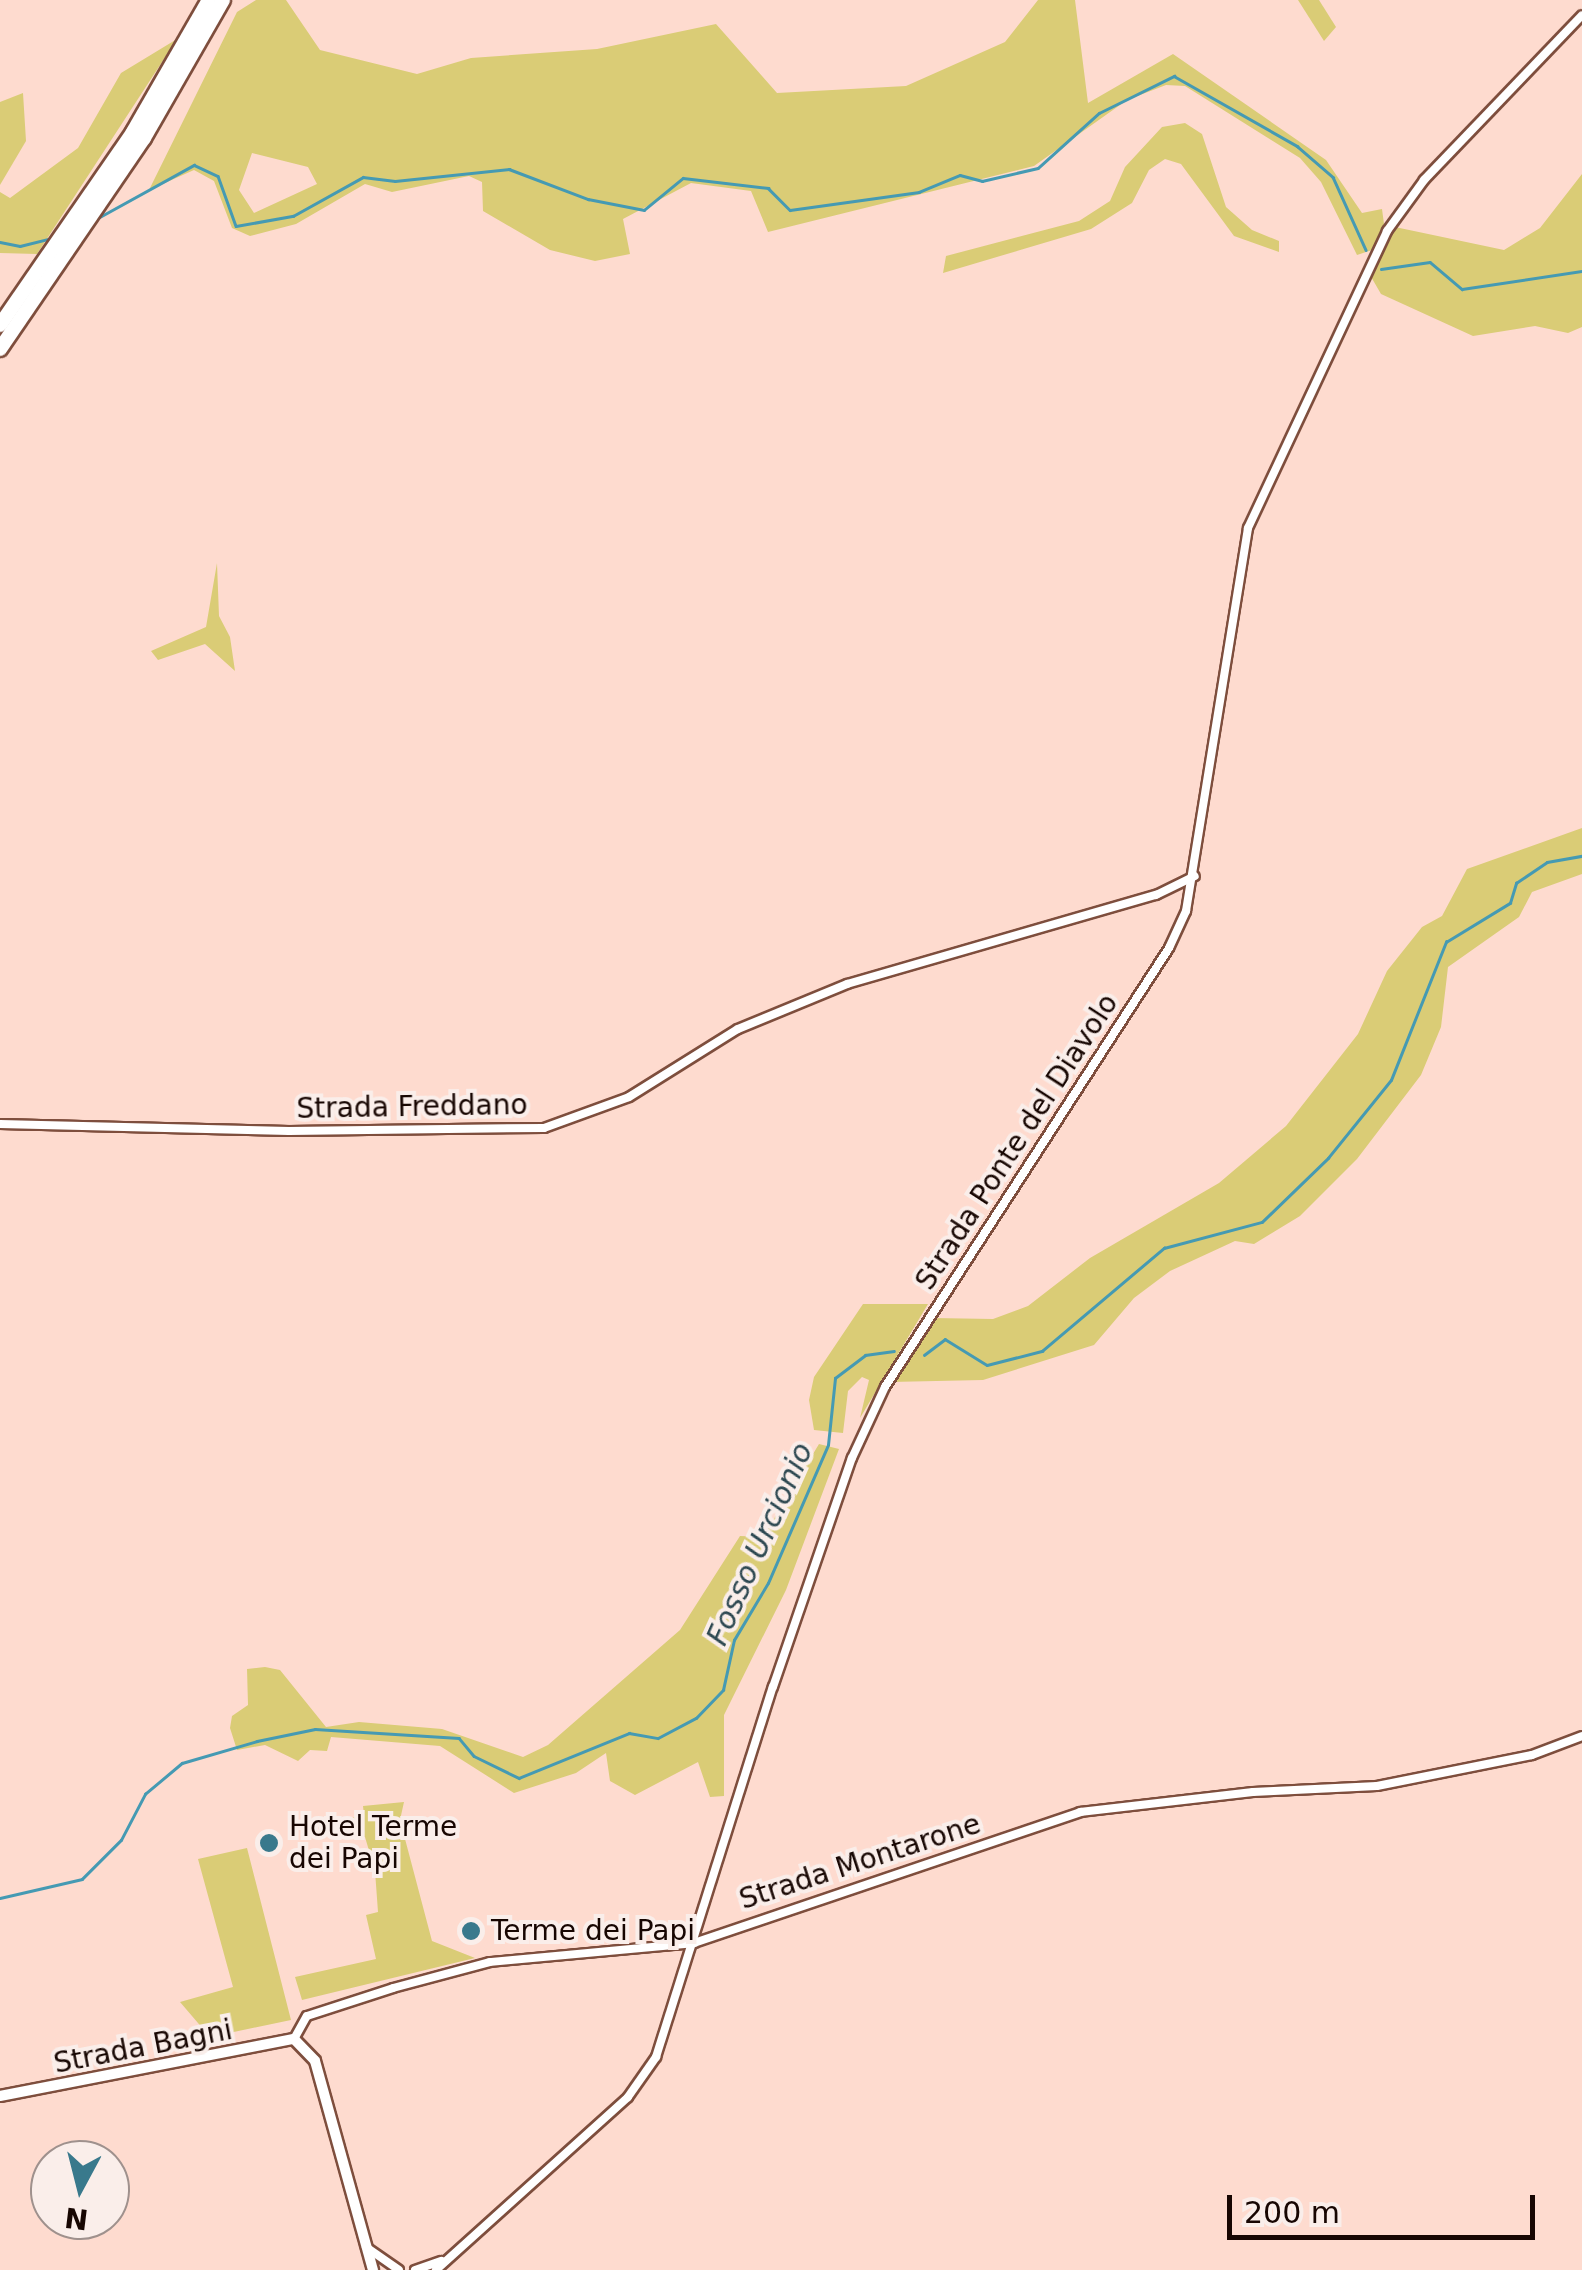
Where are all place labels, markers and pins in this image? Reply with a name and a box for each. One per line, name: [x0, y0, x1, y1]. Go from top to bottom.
place label: Hotel Terme dei Papi: [289, 1810, 457, 1876]
marker: Hotel Terme dei Papi: [258, 1832, 280, 1854]
place label: Terme dei Papi: [491, 1914, 695, 1948]
marker: Terme dei Papi: [460, 1920, 482, 1942]

